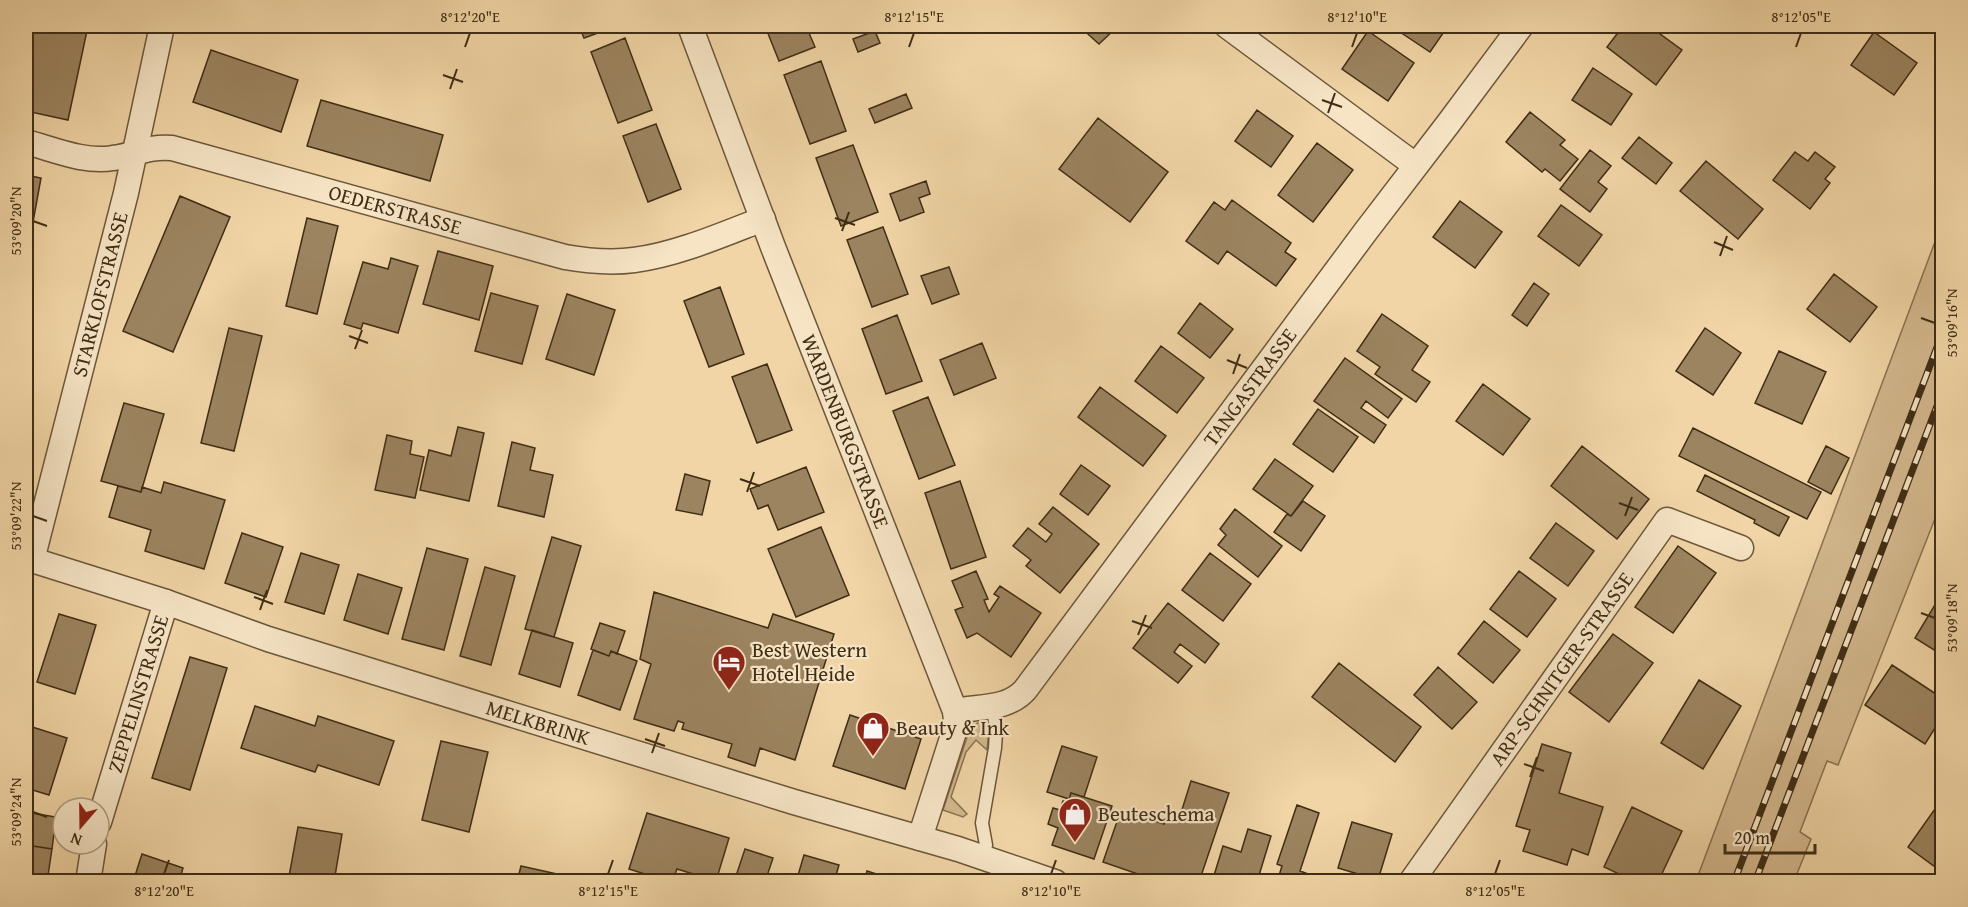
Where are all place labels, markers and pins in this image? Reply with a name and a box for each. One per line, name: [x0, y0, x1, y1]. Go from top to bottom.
place label: Best Western Hotel Heide: [752, 634, 867, 689]
hotel icon: Best Western Hotel Heide: [711, 644, 747, 691]
shop icon: Beauty & Ink: [855, 710, 891, 757]
place label: Beauty & Ink: [896, 712, 1010, 743]
shop icon: Beuteschema: [1057, 796, 1093, 843]
place label: Beuteschema: [1098, 798, 1215, 829]

